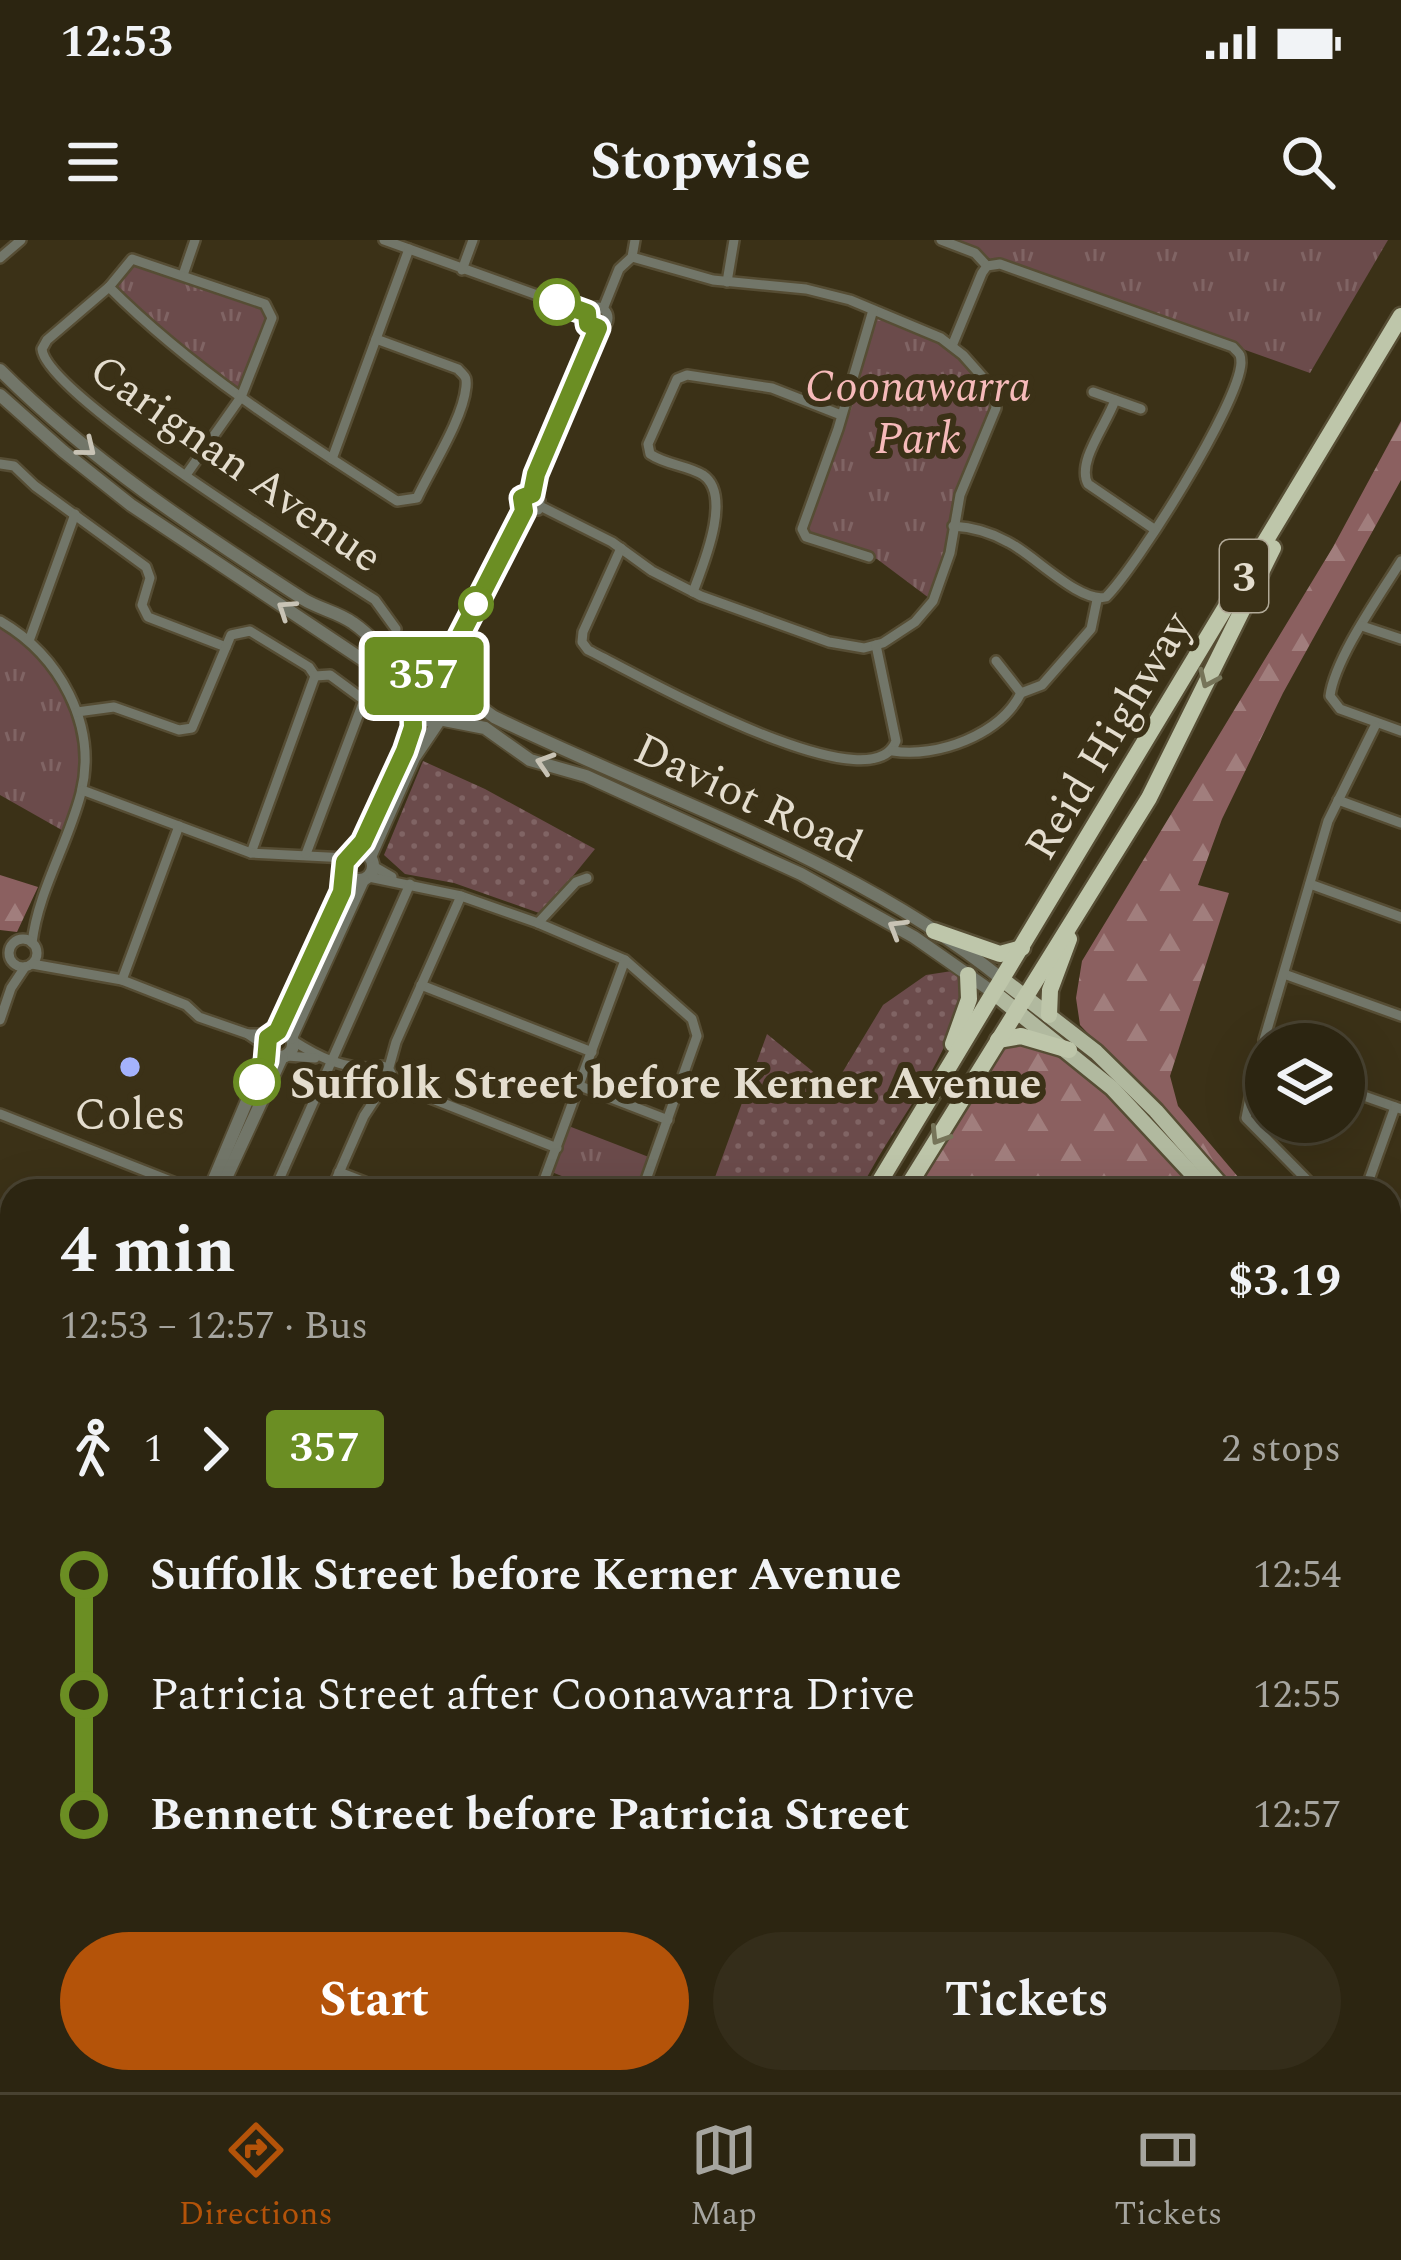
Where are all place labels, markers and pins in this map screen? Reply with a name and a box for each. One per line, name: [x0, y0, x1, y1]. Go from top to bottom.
unlabelled marker: [535, 280, 579, 324]
unlabelled marker: [460, 588, 492, 620]
place label: Suffolk Street before Kerner Avenue: [290, 1050, 1042, 1119]
marker: Coles: [117, 1054, 143, 1080]
marker: Suffolk Street before Kerner Avenue: [235, 1060, 279, 1104]
place label: Coles: [74, 1081, 186, 1150]

